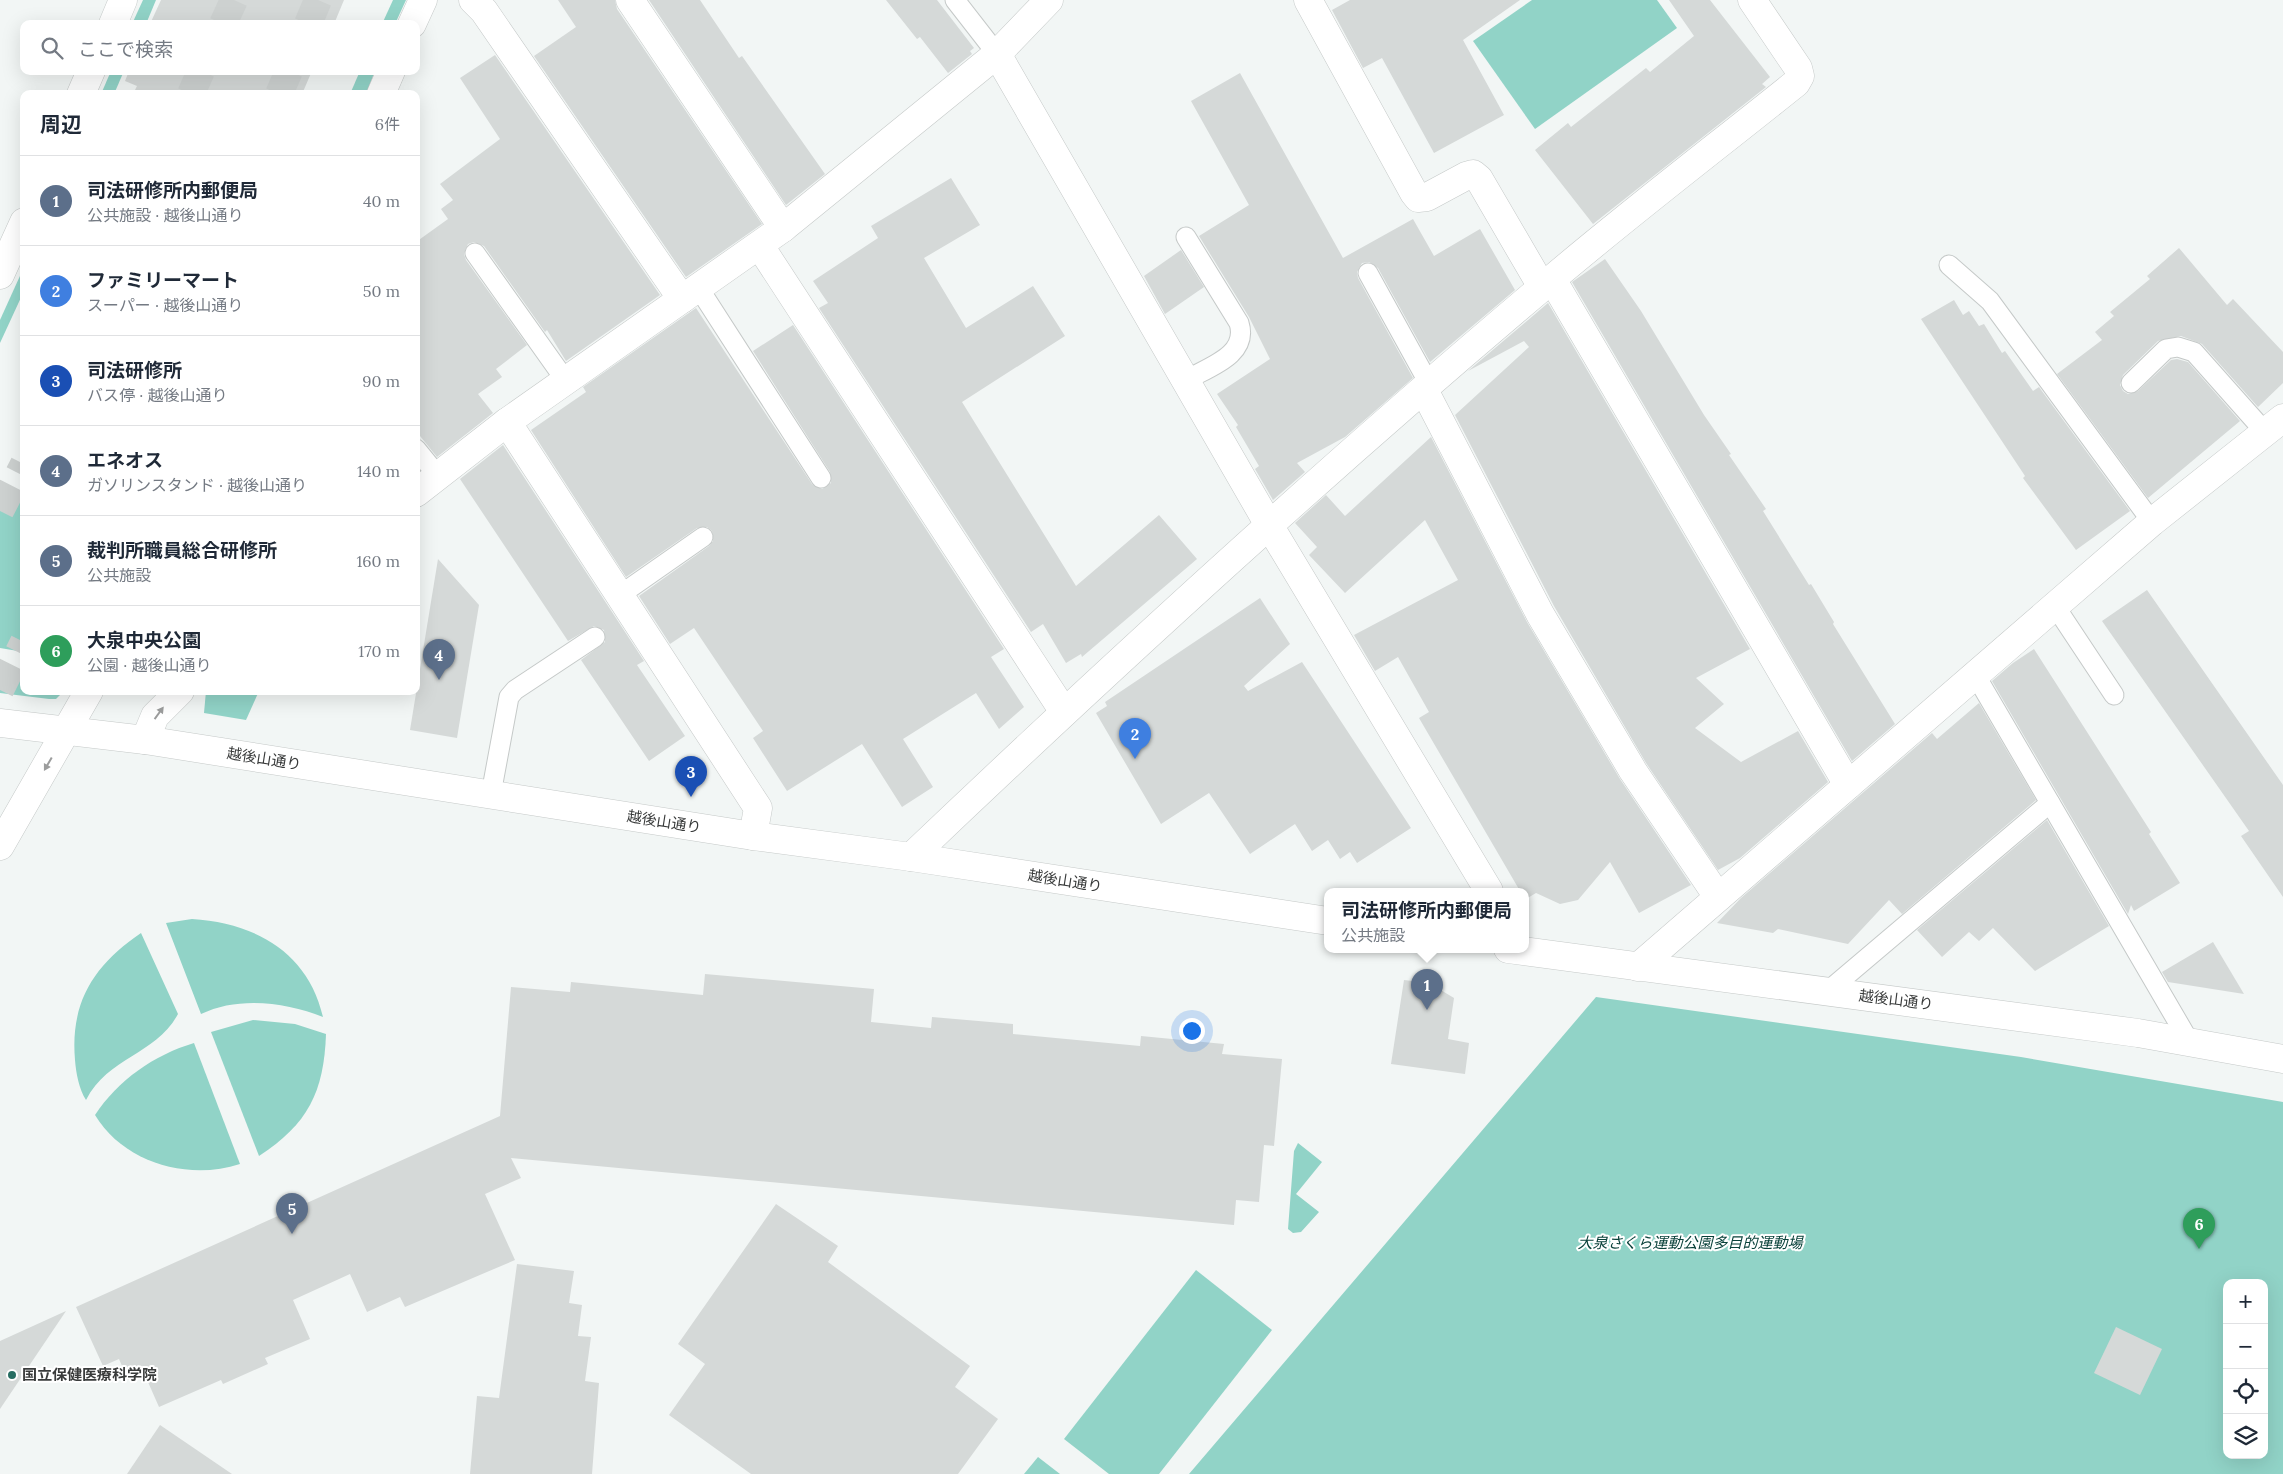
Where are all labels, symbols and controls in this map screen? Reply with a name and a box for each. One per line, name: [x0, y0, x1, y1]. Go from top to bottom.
search box: [20, 20, 420, 75]
icon: search: [38, 34, 66, 62]
text: ここで検索: [78, 37, 173, 61]
text: 周辺: [40, 111, 82, 138]
text: 6件: [375, 114, 400, 134]
text: 司法研修所内郵便局: [87, 178, 258, 202]
text: 1: [53, 191, 59, 211]
text: 40 m: [363, 191, 400, 211]
text: 公共施設 · 越後山通り: [87, 205, 243, 225]
text: ファミリーマート: [87, 268, 239, 292]
text: 2: [52, 281, 60, 301]
text: 50 m: [363, 281, 400, 301]
text: スーパー · 越後山通り: [87, 295, 243, 315]
text: 司法研修所: [87, 358, 182, 382]
text: 3: [52, 371, 60, 391]
text: 90 m: [362, 371, 400, 391]
text: バス停 · 越後山通り: [87, 385, 227, 405]
text: エネオス: [87, 448, 163, 472]
text: 4: [52, 461, 60, 481]
text: 140 m: [357, 461, 400, 481]
text: ガソリンスタンド · 越後山通り: [87, 475, 307, 495]
text: 裁判所職員総合研修所: [87, 538, 277, 562]
text: 5: [52, 551, 60, 571]
text: 160 m: [356, 551, 400, 571]
text: 公共施設: [87, 565, 151, 585]
text: 大泉中央公園: [87, 628, 201, 652]
pin: 4: [423, 639, 455, 680]
text: 6: [51, 641, 61, 661]
text: 170 m: [358, 641, 400, 661]
text: 公園 · 越後山通り: [87, 655, 211, 675]
one-way arrow: [154, 706, 164, 720]
pin: 2: [1119, 718, 1151, 759]
street label: 越後山通り: [225, 743, 303, 774]
pin: 3: [675, 756, 707, 797]
one-way arrow: [43, 757, 52, 771]
street label: 越後山通り: [625, 806, 703, 837]
street label: 越後山通り: [1026, 865, 1104, 896]
popup: [1324, 888, 1529, 953]
text: 司法研修所内郵便局: [1341, 898, 1512, 922]
text: 公共施設: [1341, 925, 1405, 945]
pin: 1: [1411, 969, 1443, 1010]
street label: 越後山通り: [1857, 985, 1934, 1014]
your location: [1179, 1018, 1205, 1044]
pin: 5: [276, 1193, 308, 1234]
pin: 6: [2183, 1208, 2215, 1249]
park label: 大泉さくら運動公園多目的運動場: [1577, 1233, 1804, 1252]
map controls: [2223, 1279, 2268, 1459]
button: +: [2223, 1279, 2268, 1324]
button: −: [2223, 1324, 2268, 1369]
place label: 国立保健医療科学院: [22, 1365, 157, 1384]
marker: 国立保健医療科学院: [6, 1369, 18, 1381]
button: locate: [2223, 1369, 2268, 1414]
button: layers: [2223, 1414, 2268, 1459]

